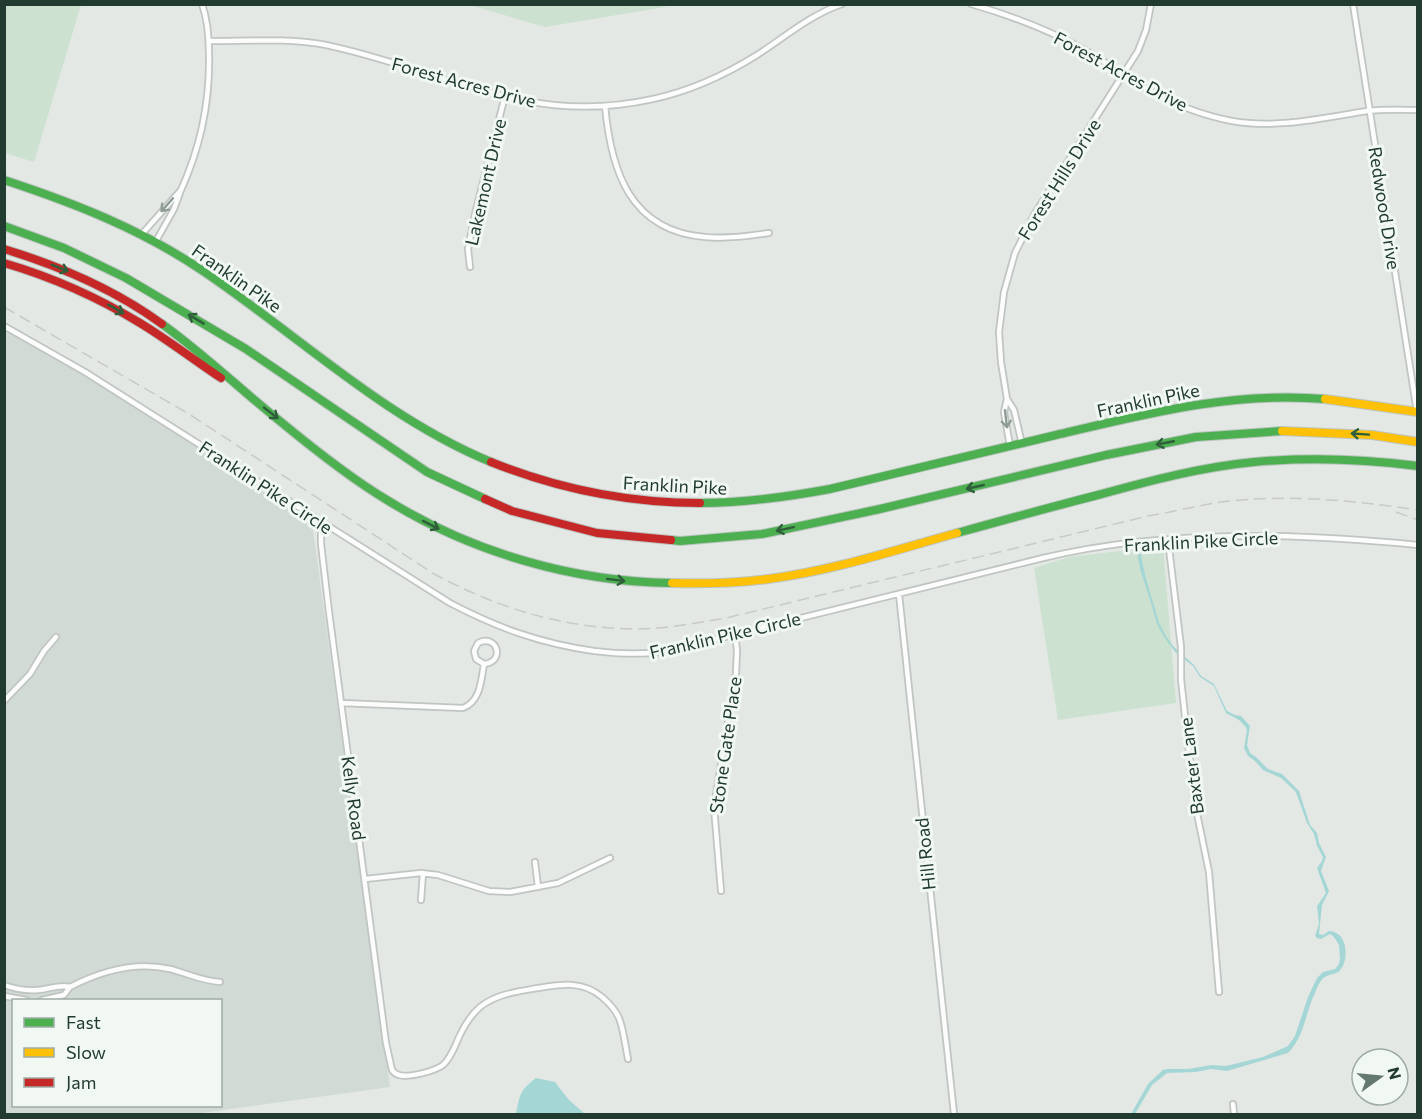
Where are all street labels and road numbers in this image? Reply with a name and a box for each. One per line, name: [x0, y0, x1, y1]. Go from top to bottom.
street label: Forest Acres Drive: [1050, 26, 1192, 116]
street label: Forest Acres Drive: [389, 52, 539, 112]
street label: Forest Hills Drive: [1013, 114, 1105, 244]
street label: Lakemont Drive: [460, 116, 510, 248]
street label: Redwood Drive: [1364, 145, 1406, 271]
street label: Franklin Pike: [188, 239, 286, 317]
street label: Franklin Pike: [1095, 378, 1201, 422]
street label: Franklin Pike Circle: [195, 436, 337, 538]
street label: Franklin Pike: [622, 471, 728, 499]
street label: Franklin Pike Circle: [1123, 526, 1279, 556]
street label: Franklin Pike Circle: [647, 607, 803, 663]
street label: Stone Gate Place: [704, 675, 746, 815]
street label: Baxter Lane: [1174, 716, 1208, 816]
street label: Kelly Road: [337, 754, 371, 842]
street label: Hill Road: [910, 817, 940, 891]

